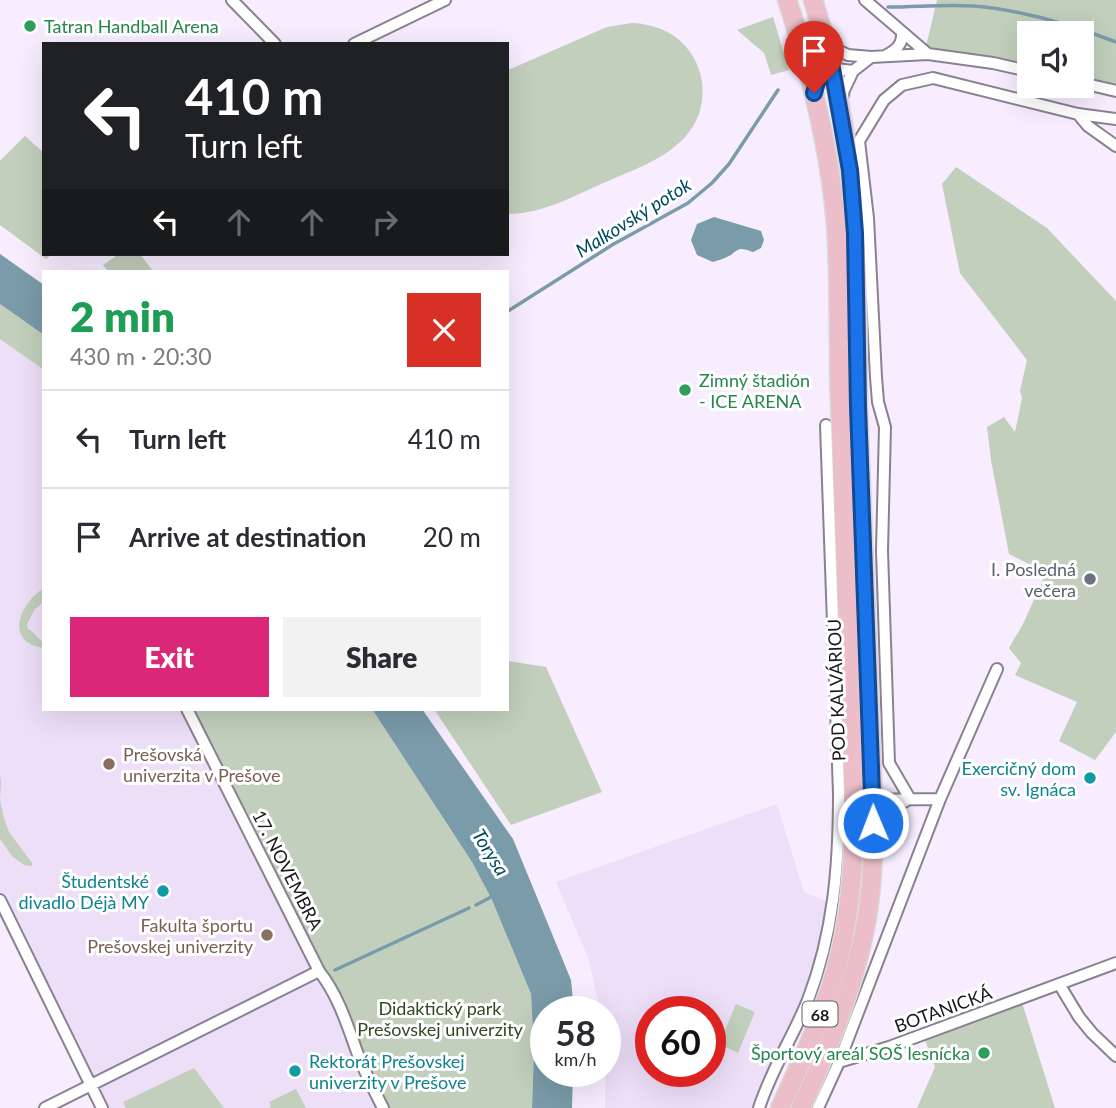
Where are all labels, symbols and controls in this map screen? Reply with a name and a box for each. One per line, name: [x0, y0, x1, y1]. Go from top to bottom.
place label: Tatran Handball Arena: [44, 15, 219, 37]
marker: Tatran Handball Arena: [22, 18, 38, 34]
pin: [784, 21, 844, 93]
map controls: [1017, 21, 1094, 98]
button: sound: [1017, 21, 1094, 98]
icon: arrive: [795, 32, 833, 70]
text: 410 m: [185, 67, 323, 125]
icon: left: [70, 70, 161, 161]
text: Turn left: [185, 126, 302, 165]
water label: Malkovský potok: [571, 172, 696, 262]
icon: left: [147, 203, 185, 241]
icon: ahead: [220, 203, 258, 241]
icon: ahead: [293, 203, 331, 241]
icon: right: [366, 203, 404, 241]
text: 2 min: [70, 291, 175, 341]
button: close: [407, 293, 481, 367]
text: 430 m · 20:30: [70, 342, 212, 370]
place label: Zimný štadión - ICE ARENA: [699, 369, 810, 412]
marker: Zimný štadión - ICE ARENA: [677, 382, 693, 398]
icon: left: [70, 420, 108, 458]
text: Turn left: [129, 423, 226, 455]
text: 410 m: [408, 423, 481, 455]
icon: arrive: [70, 518, 108, 556]
text: Arrive at destination: [129, 521, 366, 553]
text: 20 m: [423, 521, 481, 553]
place label: I. Posledná večera: [991, 558, 1076, 601]
marker: I. Posledná večera: [1082, 571, 1098, 587]
button: Exit: [70, 617, 269, 697]
button: Share: [283, 617, 481, 697]
street label: POD KALVÁRIOU: [823, 618, 849, 762]
place label: Prešovská univerzita v Prešove: [123, 743, 281, 786]
marker: Prešovská univerzita v Prešove: [101, 756, 117, 772]
place label: Exercičný dom sv. Ignáca: [961, 757, 1076, 800]
marker: Exercičný dom sv. Ignáca: [1082, 770, 1098, 786]
position arrow: [836, 786, 910, 860]
street label: 17. NOVEMBRA: [248, 806, 328, 934]
water label: Torysa: [468, 824, 514, 880]
place label: Študentské divadlo Déjà MY: [19, 870, 150, 913]
marker: Študentské divadlo Déjà MY: [155, 883, 171, 899]
place label: Fakulta športu Prešovskej univerzity: [87, 914, 254, 957]
marker: Fakulta športu Prešovskej univerzity: [259, 927, 275, 943]
street label: BOTANICKÁ: [891, 981, 995, 1037]
speed limit sign: 60: [635, 996, 726, 1087]
park label: Didaktický park Prešovskej univerzity: [357, 997, 524, 1040]
road number: 68: [802, 1002, 838, 1026]
text: 58: [555, 1011, 596, 1053]
place label: Športový areál SOŠ lesnícka: [751, 1042, 970, 1064]
marker: Športový areál SOŠ lesnícka: [976, 1045, 992, 1061]
text: km/h: [554, 1048, 597, 1070]
place label: Rektorát Prešovskej univerzity v Prešove: [309, 1050, 467, 1093]
marker: Rektorát Prešovskej univerzity v Prešove: [287, 1063, 303, 1079]

